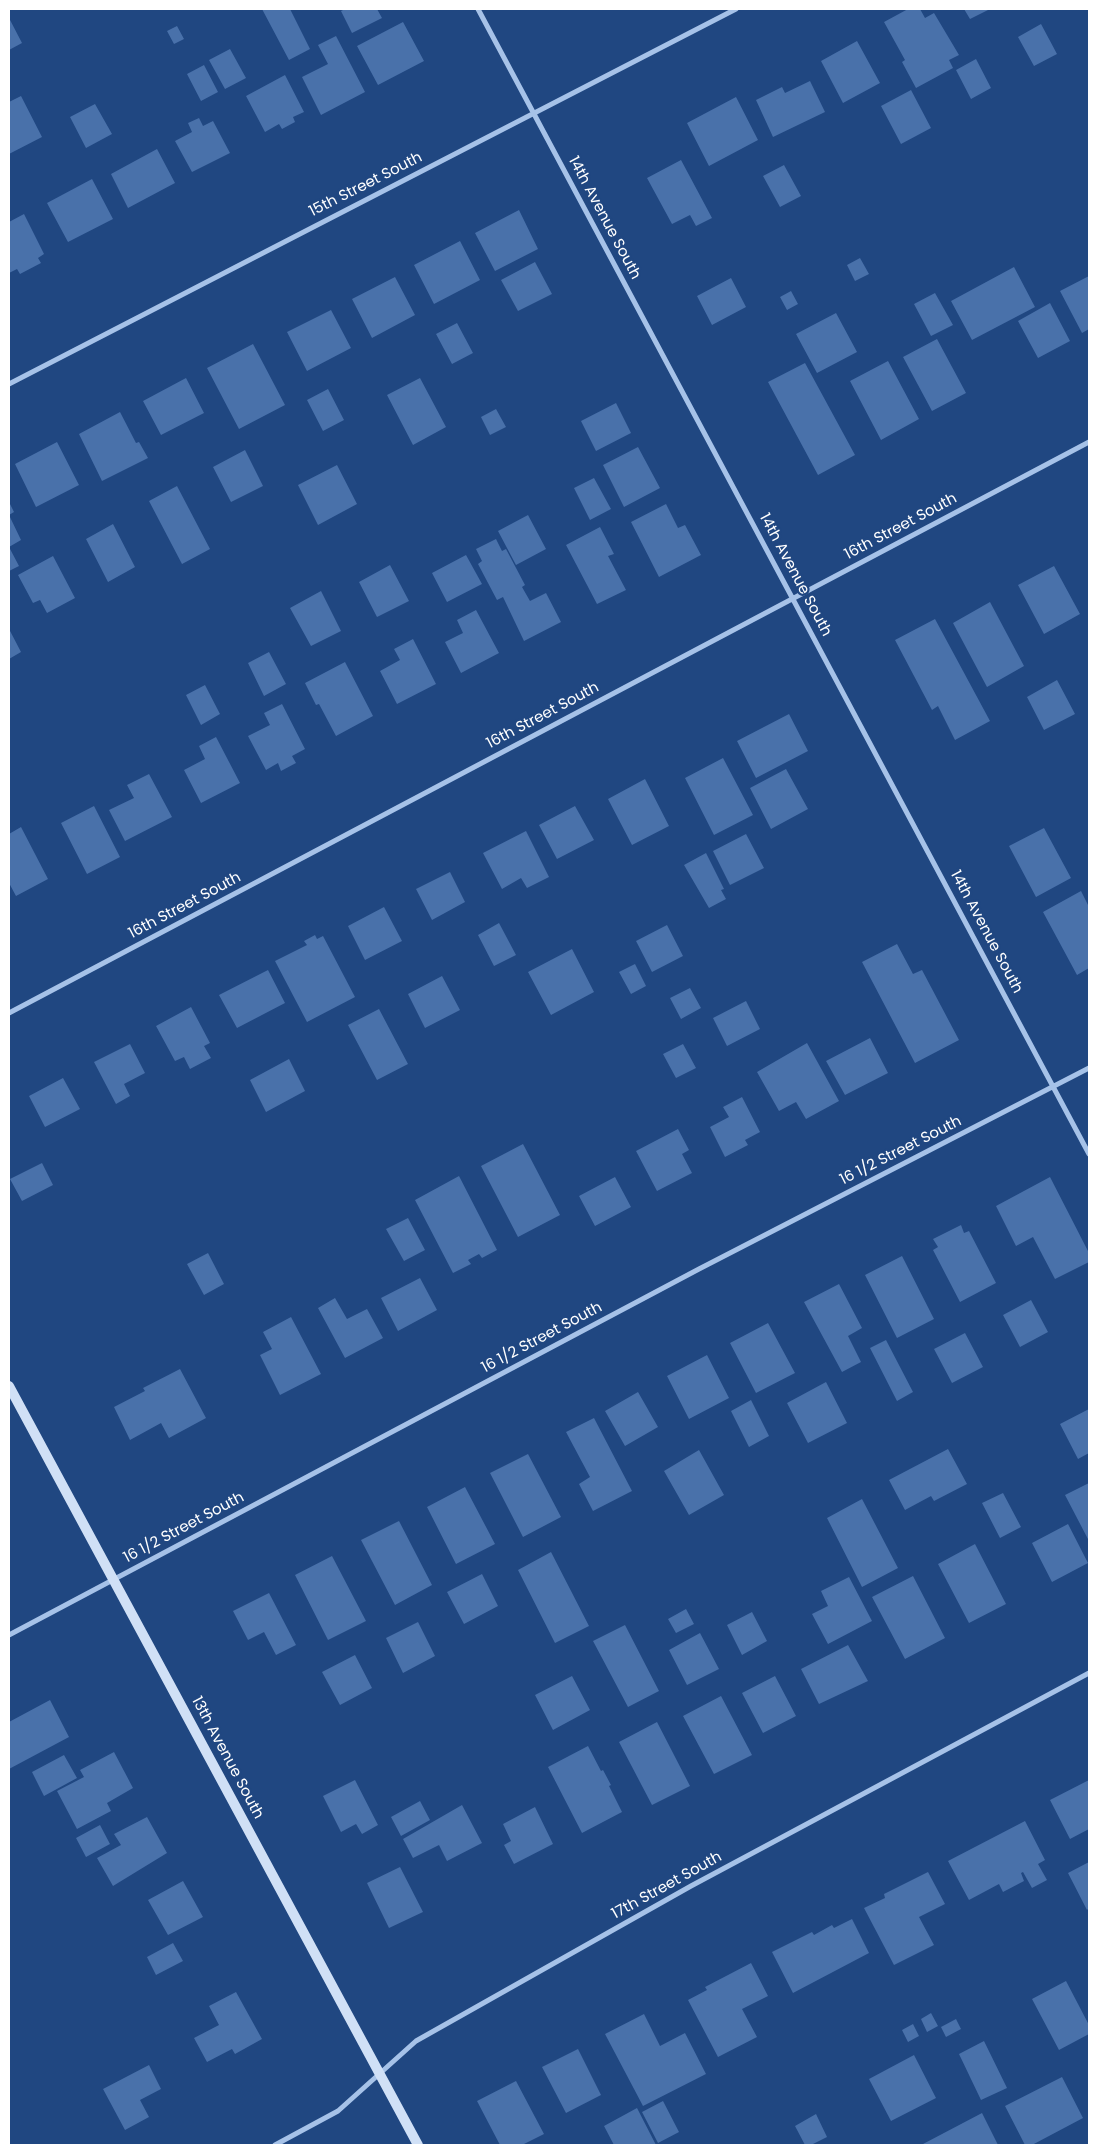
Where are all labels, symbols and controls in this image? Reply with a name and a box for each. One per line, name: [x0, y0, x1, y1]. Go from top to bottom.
street label: 15th Street South: [307, 149, 425, 221]
street label: 14th Avenue South: [564, 153, 644, 283]
street label: 16th Street South: [842, 490, 960, 564]
street label: 14th Avenue South: [755, 510, 835, 640]
street label: 16th Street South: [484, 679, 602, 753]
street label: 14th Avenue South: [946, 867, 1026, 997]
street label: 16th Street South: [126, 869, 244, 943]
street label: 16 1/2 Street South: [837, 1113, 965, 1189]
street label: 16 1/2 Street South: [479, 1299, 605, 1377]
street label: 16 1/2 Street South: [121, 1489, 247, 1567]
street label: 13th Avenue South: [187, 1694, 267, 1822]
street label: 17th Street South: [609, 1848, 725, 1924]

